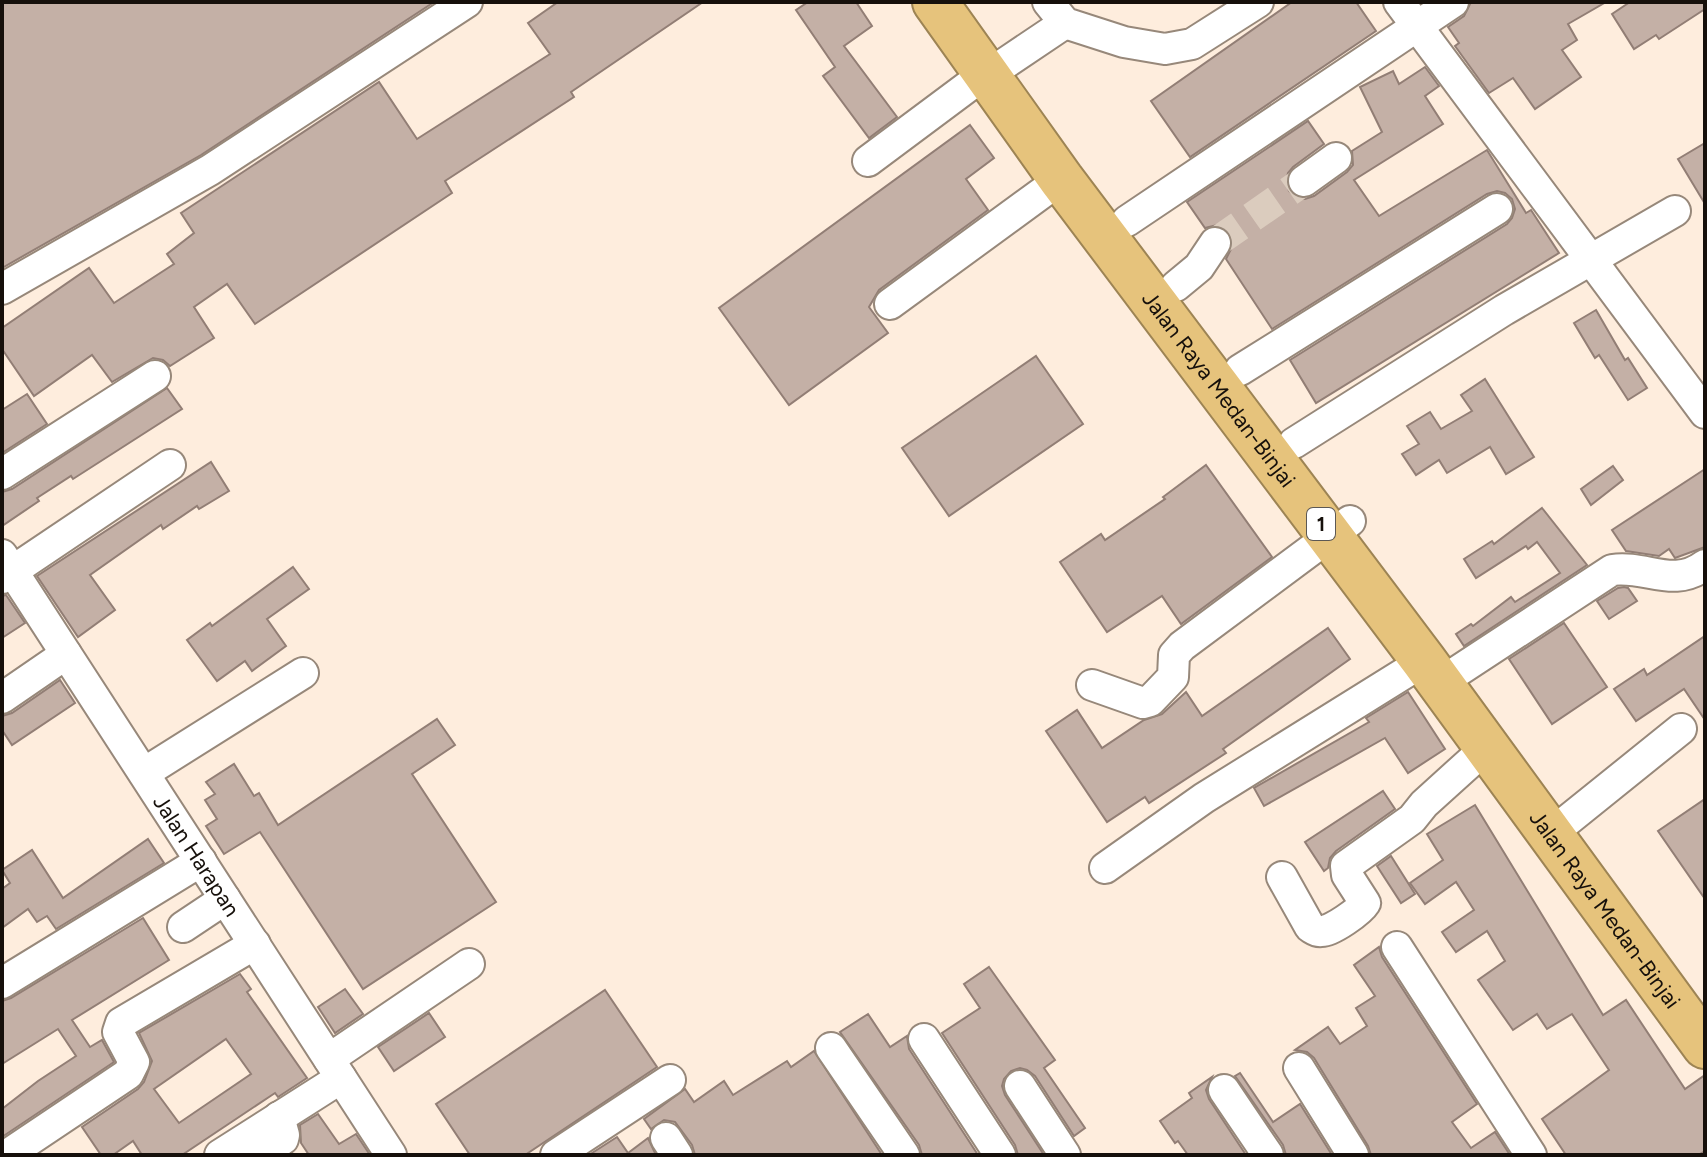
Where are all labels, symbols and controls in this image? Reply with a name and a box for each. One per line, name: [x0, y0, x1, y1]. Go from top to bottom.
street label: Jalan Raya Medan-Binjai: [1136, 286, 1301, 493]
road number: 1: [1307, 508, 1335, 540]
street label: Jalan Harapan: [147, 790, 246, 921]
street label: Jalan Raya Medan-Binjai: [1524, 805, 1686, 1014]

